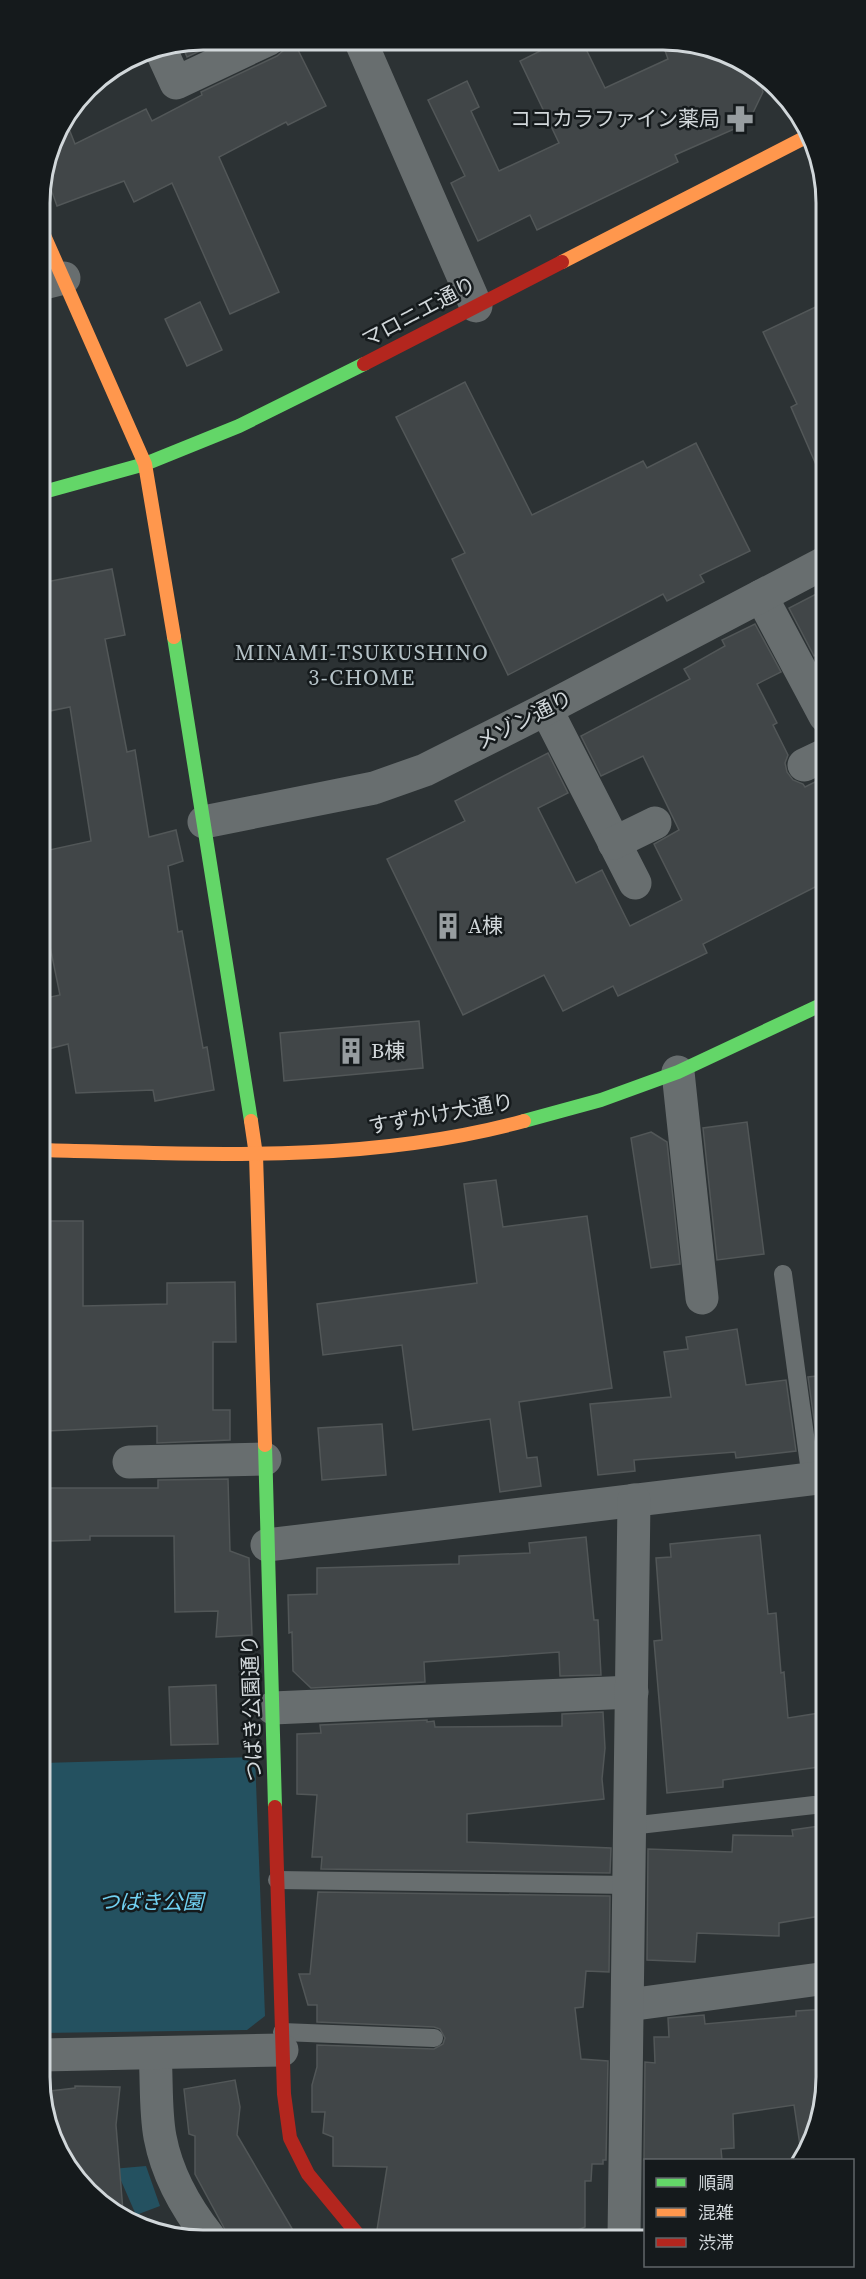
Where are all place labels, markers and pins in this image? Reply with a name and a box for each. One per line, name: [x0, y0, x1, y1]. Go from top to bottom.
place label: ココカラファイン薬局: [510, 104, 720, 133]
pharmacy icon: ココカラファイン薬局: [725, 104, 755, 134]
building icon: A棟: [433, 911, 463, 941]
place label: A棟: [468, 911, 503, 940]
building icon: B棟: [336, 1036, 366, 1066]
place label: B棟: [371, 1036, 405, 1065]

